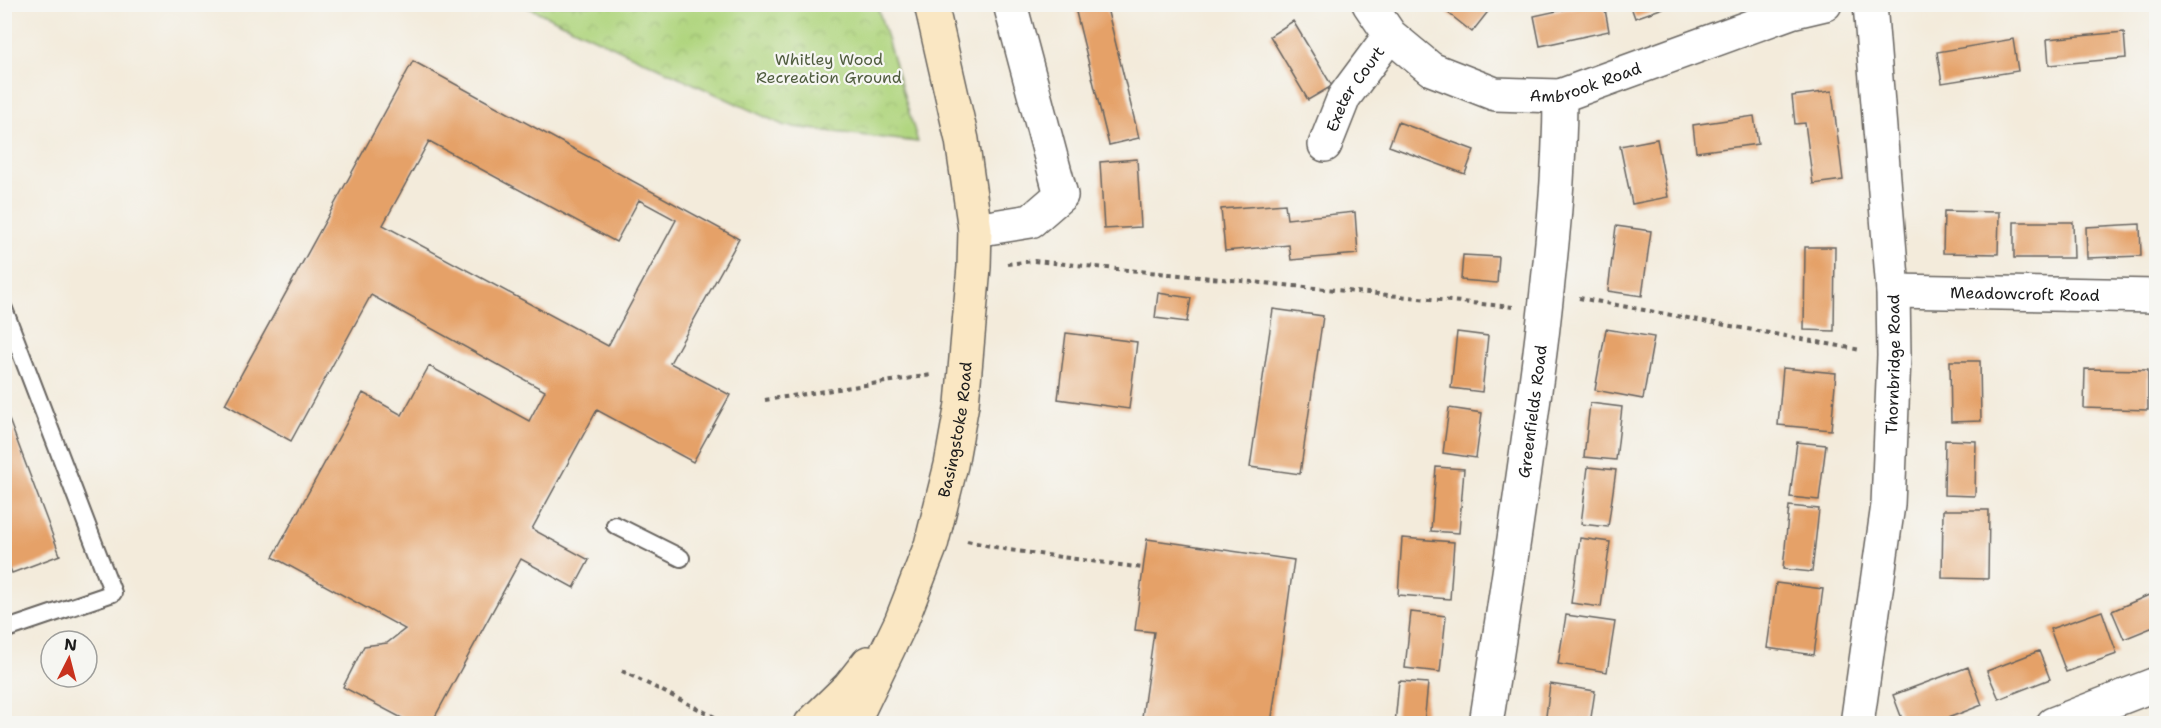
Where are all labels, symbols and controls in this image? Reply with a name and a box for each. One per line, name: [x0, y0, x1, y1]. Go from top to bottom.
street label: Exeter Court: [1321, 42, 1389, 135]
park label: Whitley Wood Recreation Ground: [756, 49, 902, 88]
street label: Ambrook Road: [1529, 57, 1644, 107]
street label: Meadowcroft Road: [1950, 282, 2100, 305]
street label: Thornbridge Road: [1880, 294, 1905, 435]
street label: Greenfields Road: [1513, 344, 1551, 479]
street label: Basingstoke Road: [933, 361, 976, 500]
north arrow: [39, 629, 99, 689]
text: N: [63, 633, 78, 656]

